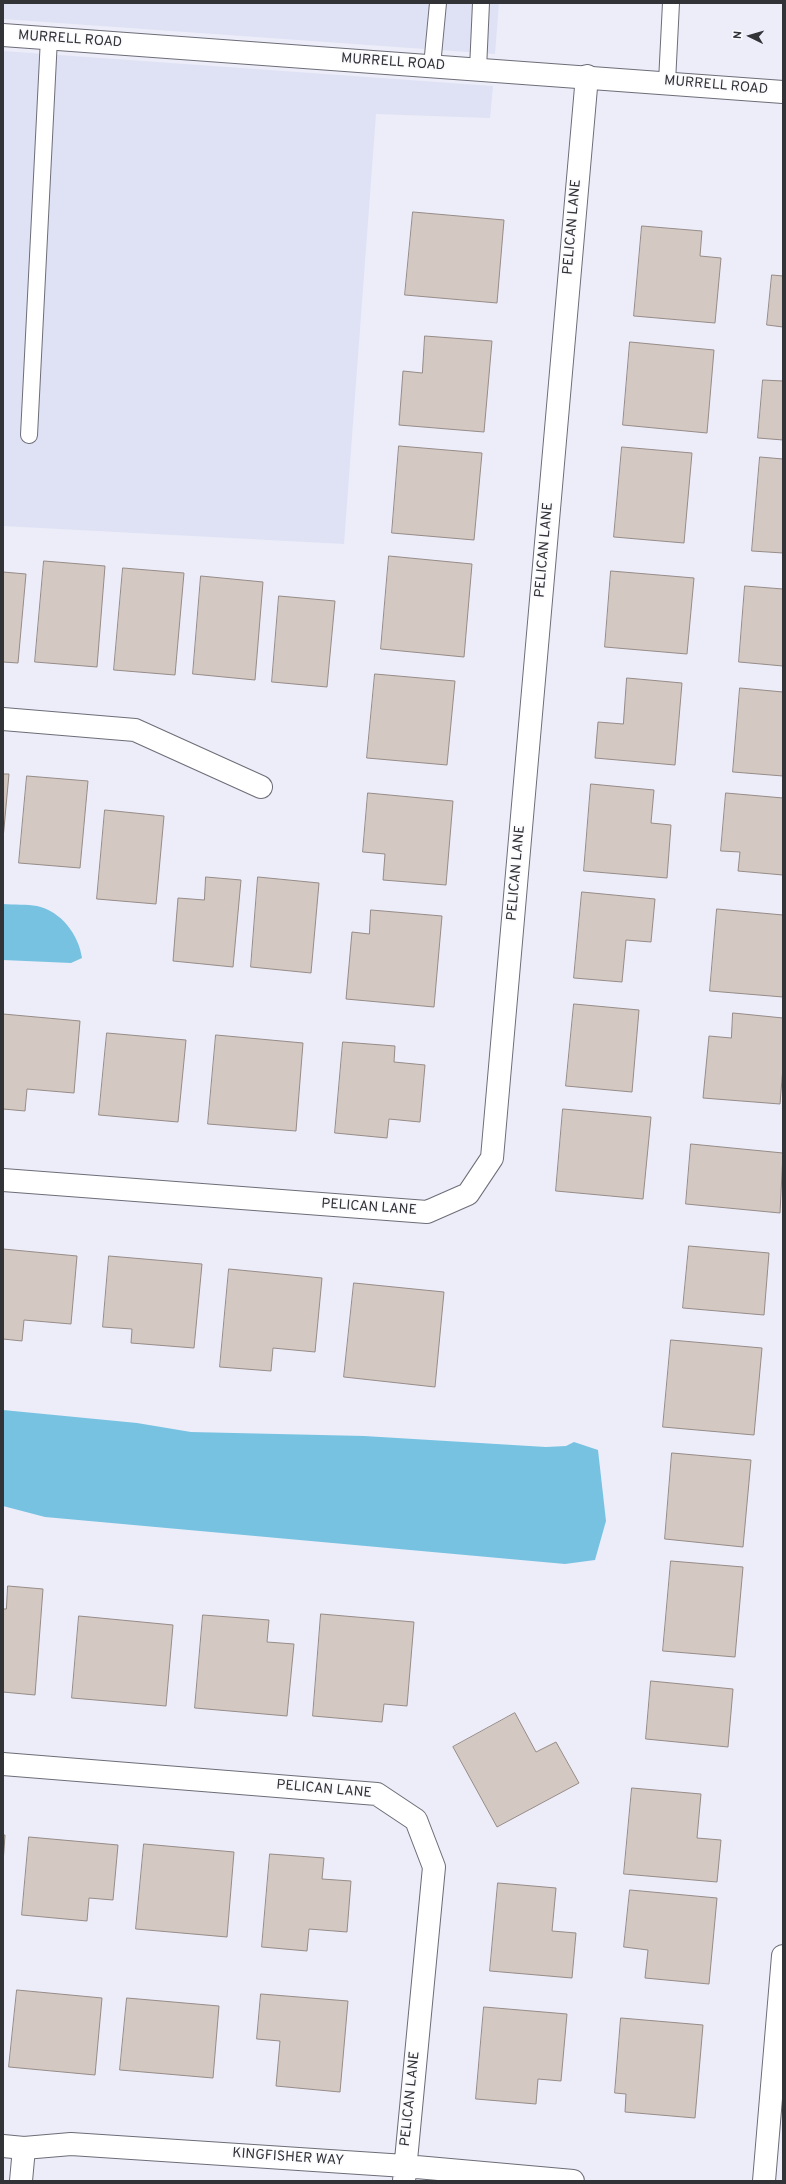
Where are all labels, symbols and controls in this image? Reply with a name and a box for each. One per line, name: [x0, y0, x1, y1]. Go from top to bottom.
north arrow: [730, 16, 770, 56]
street label: MURRELL ROAD: [17, 28, 123, 52]
text: N: [731, 30, 745, 40]
street label: MURRELL ROAD: [340, 51, 446, 75]
street label: MURRELL ROAD: [663, 73, 769, 99]
street label: PELICAN LANE: [560, 179, 586, 275]
street label: PELICAN LANE: [532, 502, 558, 598]
street label: PELICAN LANE: [504, 825, 530, 921]
street label: PELICAN LANE: [321, 1196, 417, 1220]
street label: PELICAN LANE: [276, 1777, 372, 1803]
street label: PELICAN LANE: [398, 2051, 424, 2147]
street label: KINGFISHER WAY: [232, 2146, 344, 2170]

